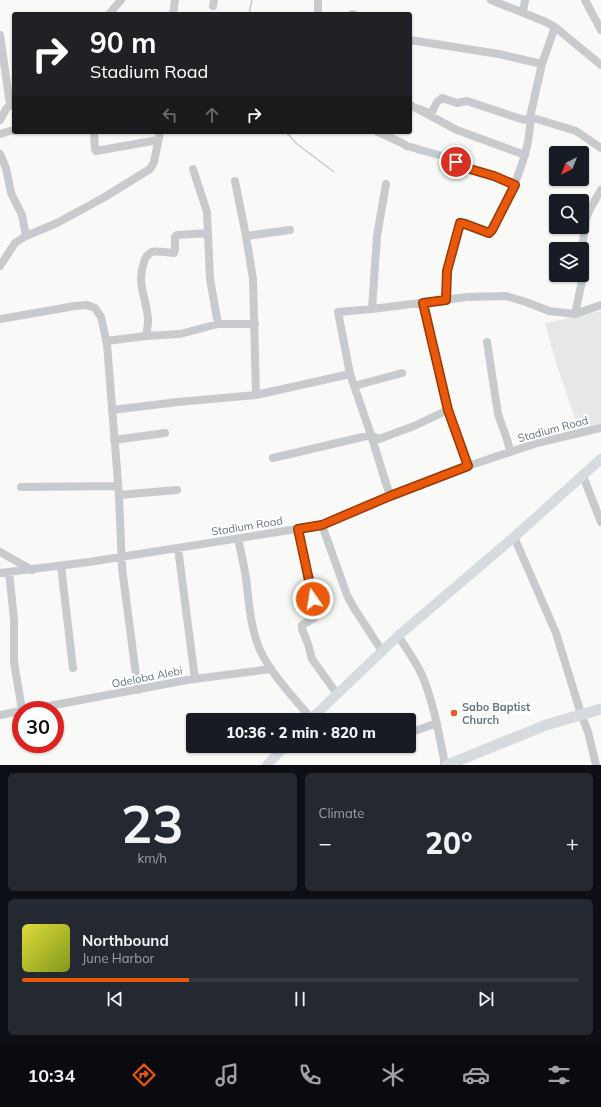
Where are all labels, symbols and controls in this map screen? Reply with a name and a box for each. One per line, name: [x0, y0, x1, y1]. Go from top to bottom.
text: 90 m: [90, 25, 156, 60]
icon: right: [24, 28, 76, 80]
text: Stadium Road: [90, 60, 208, 83]
icon: left: [159, 104, 181, 126]
icon: ahead: [201, 104, 223, 126]
icon: right: [243, 104, 265, 126]
pin: [439, 145, 473, 179]
north arrow: [549, 146, 589, 186]
map controls: [549, 146, 589, 282]
icon: arrive: [445, 151, 467, 173]
button: search: [549, 194, 589, 234]
button: layers: [549, 242, 589, 282]
street label: Stadium Road: [516, 413, 590, 445]
street label: Stadium Road: [210, 513, 284, 539]
position arrow: [292, 578, 334, 620]
street label: Odeloba Alebi: [110, 663, 184, 691]
place label: Sabo Baptist Church: [462, 700, 530, 727]
speed limit sign: 30: [12, 701, 64, 753]
marker: Sabo Baptist Church: [449, 708, 459, 718]
text: 10:36 · 2 min · 820 m: [226, 723, 376, 742]
text: 23: [121, 791, 183, 856]
text: Climate: [319, 805, 364, 821]
text: 20°: [425, 824, 473, 862]
text: −: [319, 829, 332, 857]
text: +: [566, 829, 579, 857]
text: km/h: [138, 850, 167, 866]
text: Northbound: [82, 931, 169, 950]
text: June Harbor: [82, 950, 154, 966]
icon: previous: [104, 988, 126, 1010]
icon: pause: [289, 988, 311, 1010]
icon: next: [475, 988, 497, 1010]
icon: directions: [130, 1061, 158, 1089]
icon: music: [213, 1061, 241, 1089]
icon: phone: [296, 1061, 324, 1089]
icon: climate: [379, 1061, 407, 1089]
icon: car: [462, 1061, 490, 1089]
icon: filters: [545, 1061, 573, 1089]
text: 10:34: [28, 1064, 75, 1087]

